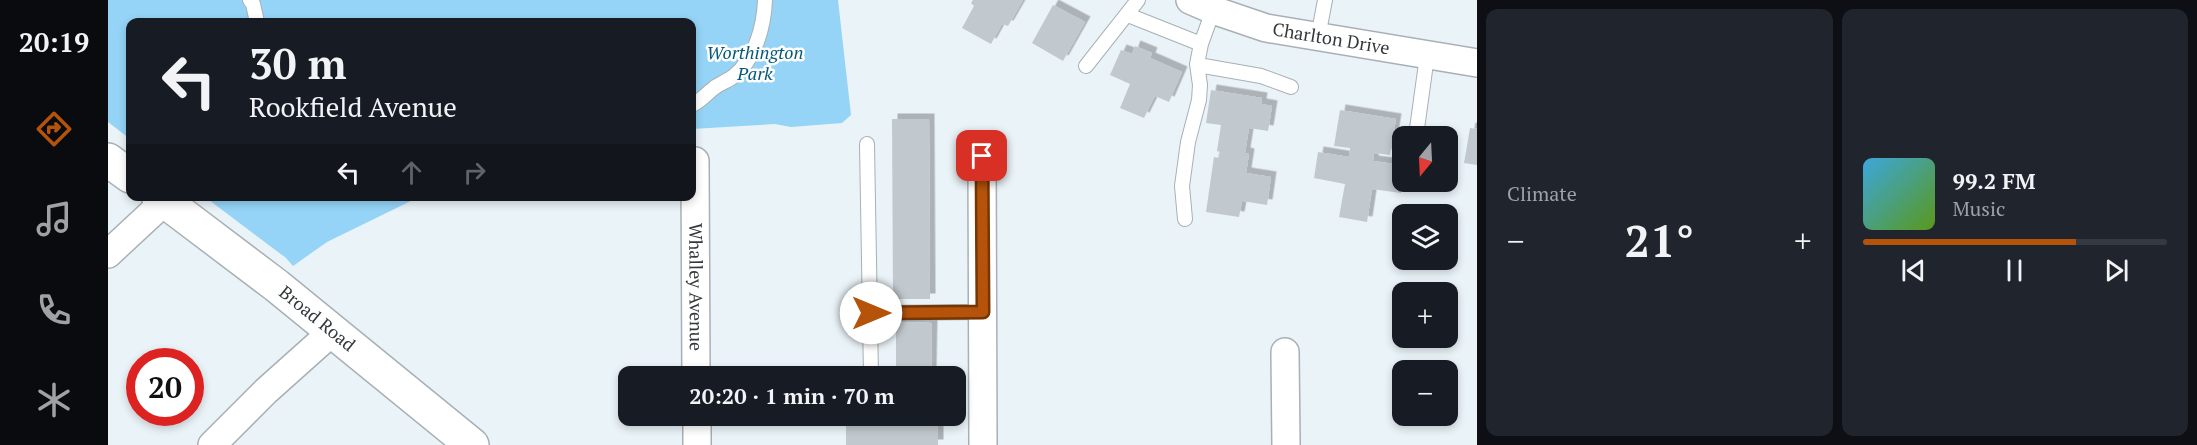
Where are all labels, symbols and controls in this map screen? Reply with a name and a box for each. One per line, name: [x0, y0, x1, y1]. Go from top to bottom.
street label: Charlton Drive: [1271, 16, 1392, 59]
text: 20:19: [19, 24, 89, 60]
text: 30 m: [249, 35, 347, 91]
park label: Worthington Park: [707, 40, 803, 85]
icon: left: [150, 42, 228, 120]
text: Rookfield Avenue: [249, 89, 457, 125]
icon: directions: [33, 108, 75, 150]
north arrow: [1392, 126, 1458, 192]
map controls: [1392, 126, 1458, 426]
pin: [956, 130, 1007, 181]
icon: arrive: [965, 139, 998, 172]
icon: left: [332, 156, 365, 189]
icon: ahead: [395, 156, 428, 189]
icon: right: [458, 156, 491, 189]
text: 99.2 FM: [1953, 166, 2035, 195]
text: Climate: [1507, 180, 1577, 207]
text: Music: [1953, 195, 2005, 222]
icon: music: [33, 198, 75, 240]
button: layers: [1392, 204, 1458, 270]
text: 21°: [1625, 210, 1694, 270]
text: −: [1507, 219, 1525, 262]
text: +: [1794, 219, 1812, 262]
street label: Whalley Avenue: [684, 223, 709, 351]
icon: previous: [1897, 254, 1930, 287]
icon: pause: [1998, 254, 2031, 287]
icon: next: [2100, 254, 2133, 287]
street label: Broad Road: [275, 280, 361, 356]
position arrow: [839, 281, 903, 345]
button: +: [1392, 282, 1458, 348]
icon: phone: [33, 289, 75, 331]
speed limit sign: 20: [126, 348, 204, 426]
button: −: [1392, 360, 1458, 426]
icon: climate: [33, 379, 75, 421]
text: 20:20 · 1 min · 70 m: [689, 381, 895, 410]

